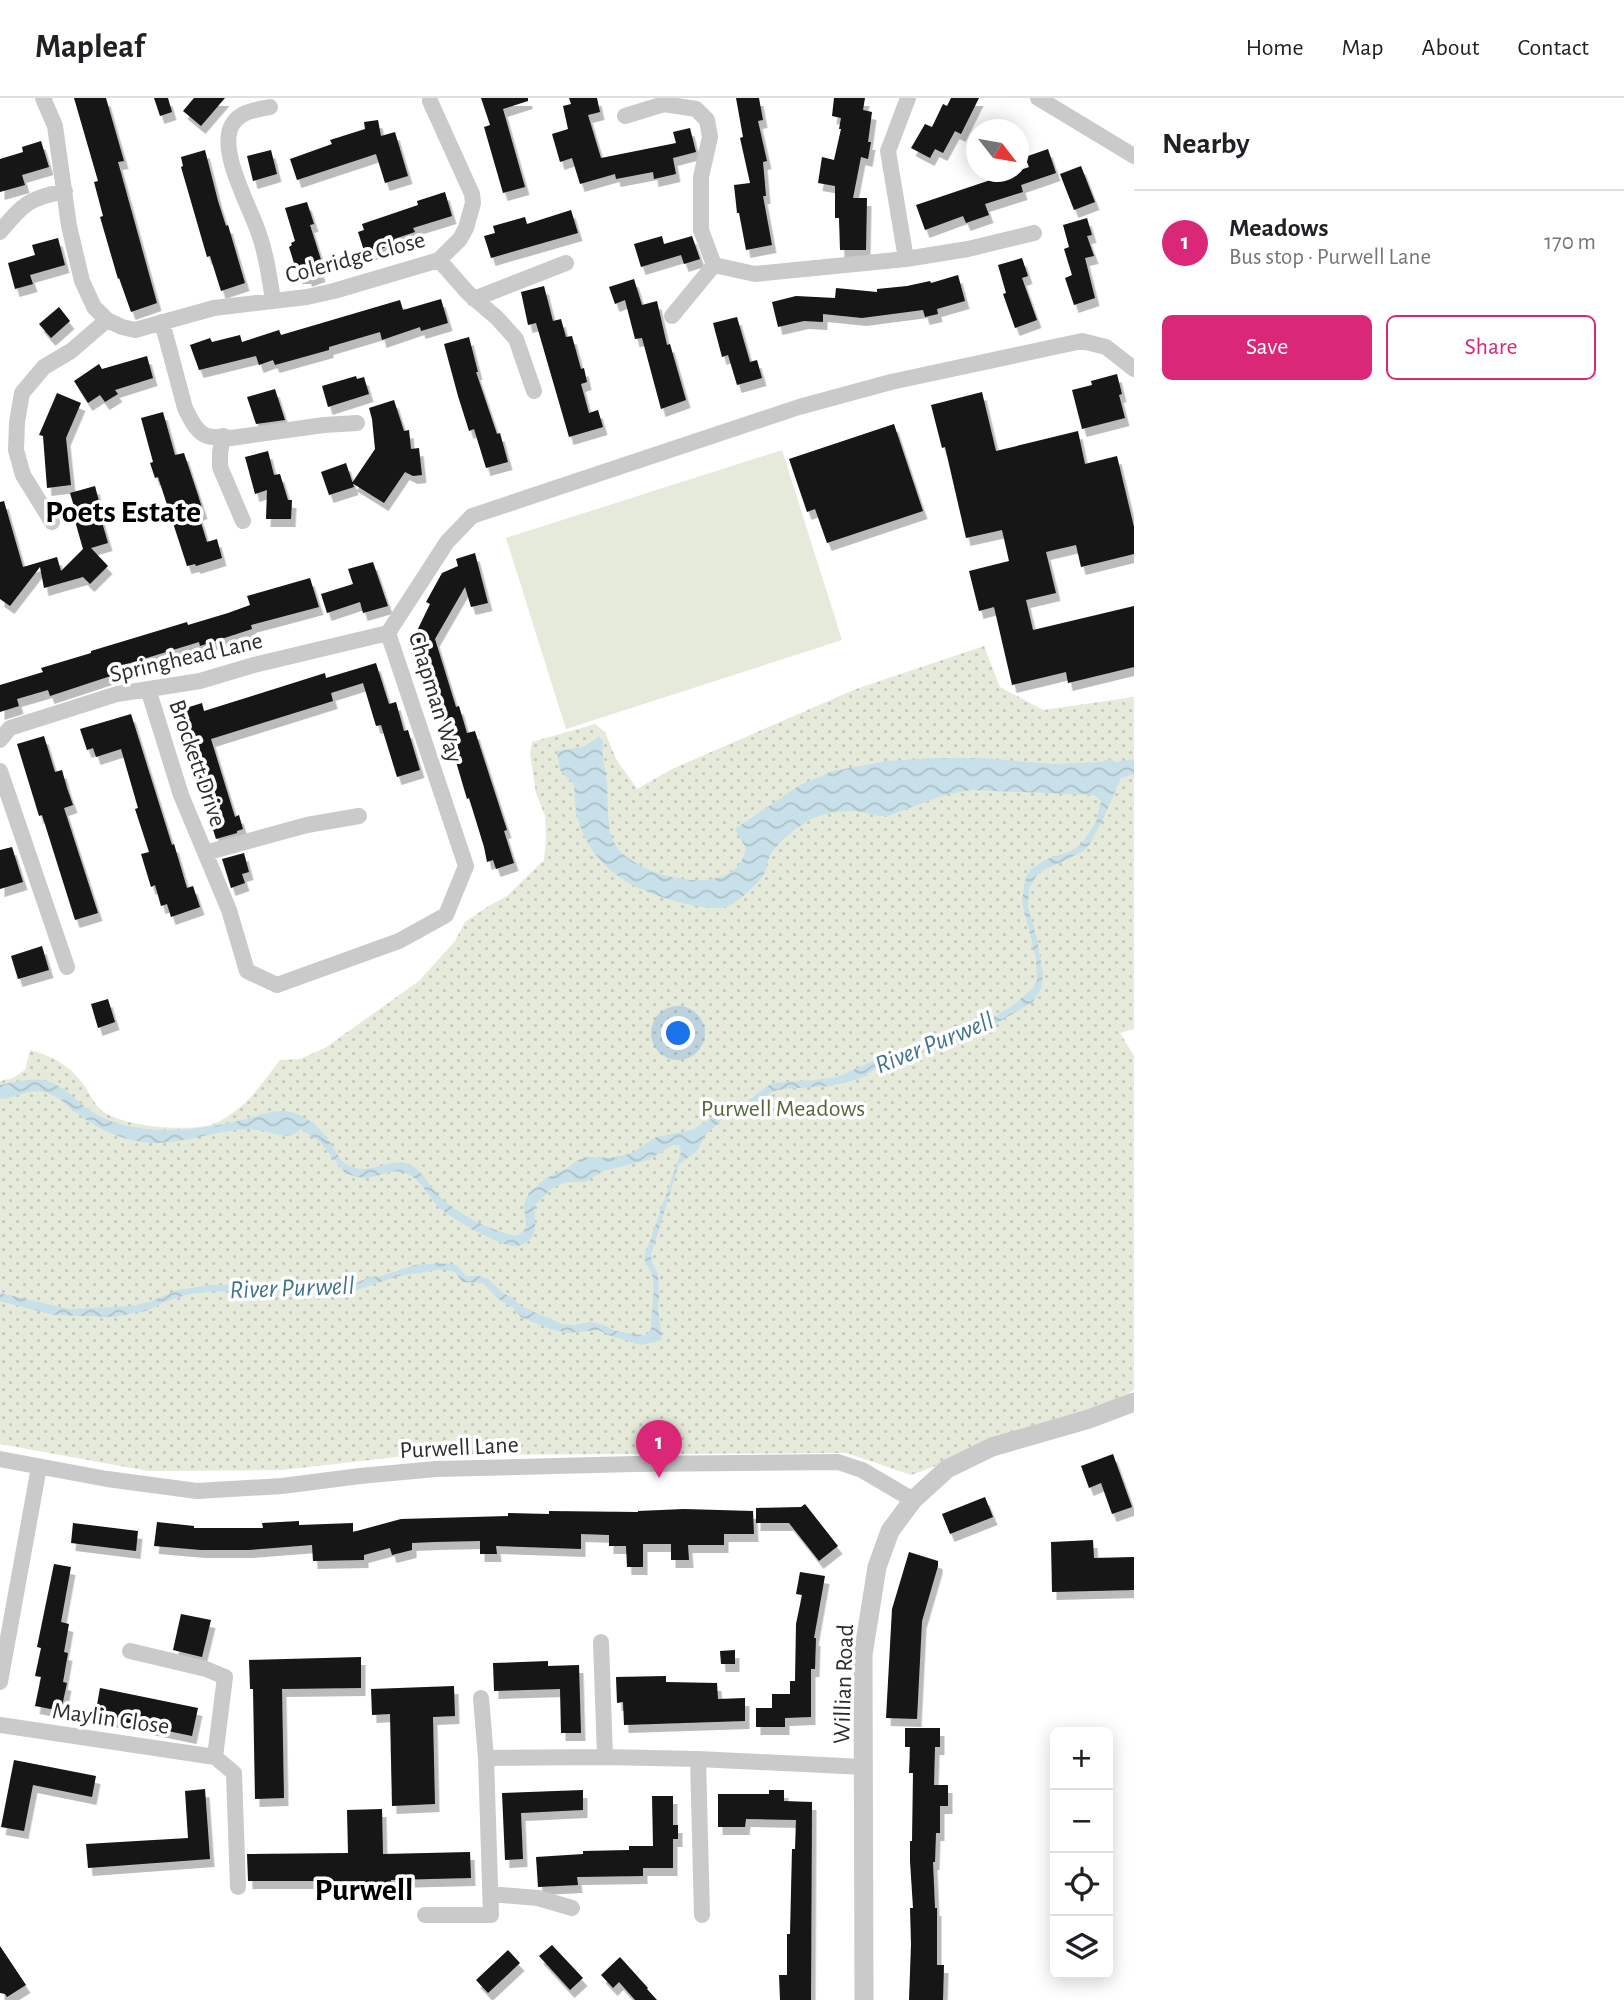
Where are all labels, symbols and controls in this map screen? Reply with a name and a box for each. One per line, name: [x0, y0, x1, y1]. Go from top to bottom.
text: Mapleaf: [35, 31, 145, 64]
text: Home: [1246, 36, 1304, 60]
text: Map: [1342, 36, 1384, 60]
text: About: [1422, 36, 1479, 60]
text: Contact: [1517, 36, 1589, 60]
north arrow: [966, 119, 1029, 182]
text: Nearby: [1162, 129, 1250, 159]
text: Meadows: [1229, 215, 1328, 241]
street label: Coleridge Close: [283, 228, 428, 288]
text: 1: [1181, 231, 1189, 254]
text: 170 m: [1544, 231, 1596, 254]
text: Bus stop · Purwell Lane: [1229, 246, 1431, 269]
button: Save: [1162, 315, 1372, 380]
button: Share: [1386, 315, 1596, 380]
district label: Poets Estate: [45, 496, 201, 528]
street label: Springhead Lane: [107, 629, 265, 687]
street label: Chapman Way: [404, 629, 466, 766]
street label: Brockett Drive: [164, 697, 230, 830]
water label: River Purwell: [871, 1007, 997, 1078]
your location: [661, 1016, 695, 1050]
park label: Purwell Meadows: [701, 1097, 865, 1121]
water label: River Purwell: [229, 1273, 355, 1303]
pin: 1: [636, 1420, 682, 1478]
street label: Purwell Lane: [399, 1433, 519, 1463]
street label: Willian Road: [830, 1624, 858, 1744]
street label: Maylin Close: [51, 1699, 171, 1739]
map controls: [1050, 1727, 1113, 1979]
button: +: [1050, 1727, 1113, 1790]
button: −: [1050, 1790, 1113, 1853]
button: locate: [1050, 1853, 1113, 1916]
district label: Purwell: [314, 1874, 414, 1906]
button: layers: [1050, 1916, 1113, 1979]

